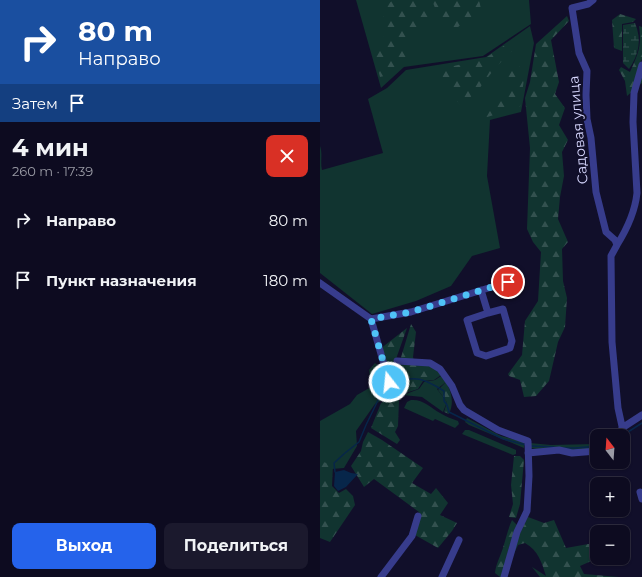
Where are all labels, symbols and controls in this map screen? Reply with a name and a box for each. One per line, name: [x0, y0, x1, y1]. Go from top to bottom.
text: 80 m: [78, 14, 153, 48]
icon: right: [12, 16, 64, 68]
text: Направо: [78, 48, 161, 70]
street label: Садовая улица: [564, 75, 592, 185]
icon: arrive: [66, 92, 88, 114]
text: Затем: [12, 94, 58, 113]
text: 4 мин: [12, 133, 89, 162]
button: close: [266, 135, 308, 177]
text: 260 m · 17:39: [12, 163, 93, 179]
icon: right: [12, 209, 34, 231]
text: Направо: [46, 211, 116, 230]
text: 80 m: [269, 211, 308, 230]
pin: [491, 265, 525, 299]
icon: arrive: [12, 269, 34, 291]
text: Пункт назначения: [46, 271, 197, 290]
text: 180 m: [263, 271, 308, 290]
icon: arrive: [497, 271, 519, 293]
position arrow: [368, 361, 410, 403]
north arrow: [590, 429, 630, 469]
map controls: [590, 429, 630, 565]
button: +: [590, 477, 630, 517]
button: Выход: [12, 523, 156, 569]
button: Поделиться: [164, 523, 308, 569]
button: −: [590, 525, 630, 565]

